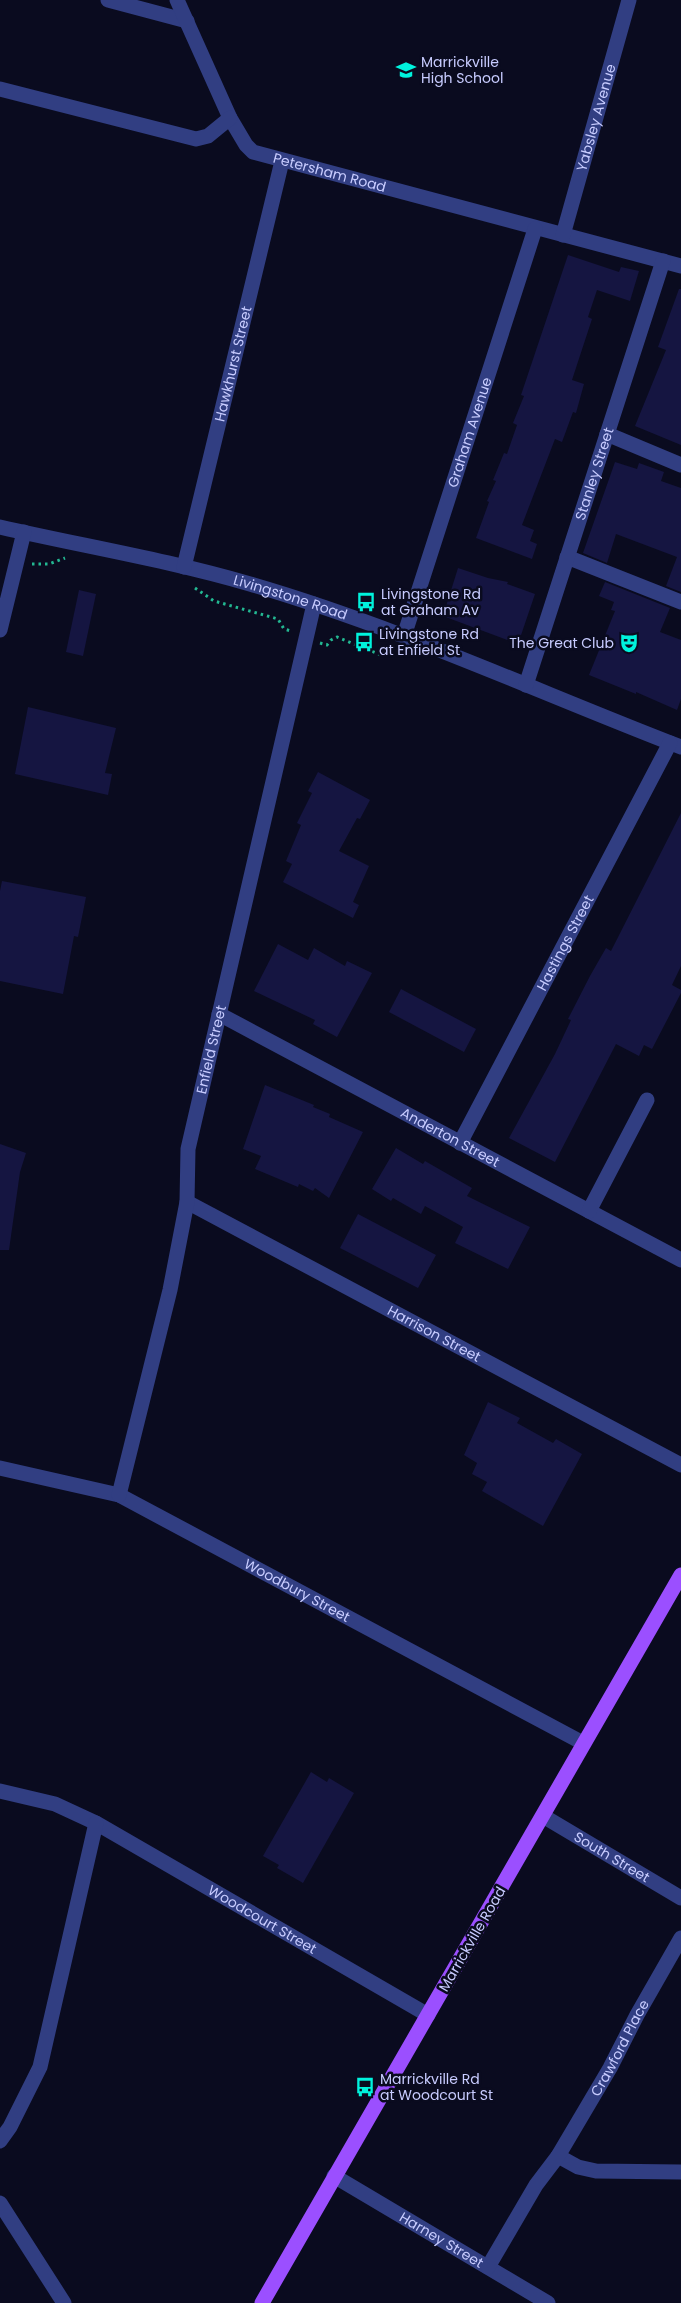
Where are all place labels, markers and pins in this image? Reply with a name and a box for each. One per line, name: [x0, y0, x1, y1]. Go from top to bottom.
place label: Marrickville High School: [421, 52, 503, 88]
school or university icon: Marrickville High School: [395, 59, 417, 81]
place label: Livingstone Rd at Graham Av: [381, 584, 481, 620]
bus stop icon: Livingstone Rd at Graham Av: [355, 591, 377, 613]
place label: Livingstone Rd at Enfield St: [379, 624, 479, 660]
bus stop icon: Livingstone Rd at Enfield St: [353, 631, 375, 653]
theatre icon: The Great Club: [618, 632, 640, 654]
place label: The Great Club: [509, 633, 614, 653]
place label: Marrickville Rd at Woodcourt St: [380, 2069, 493, 2105]
bus stop icon: Marrickville Rd at Woodcourt St: [354, 2076, 376, 2098]

